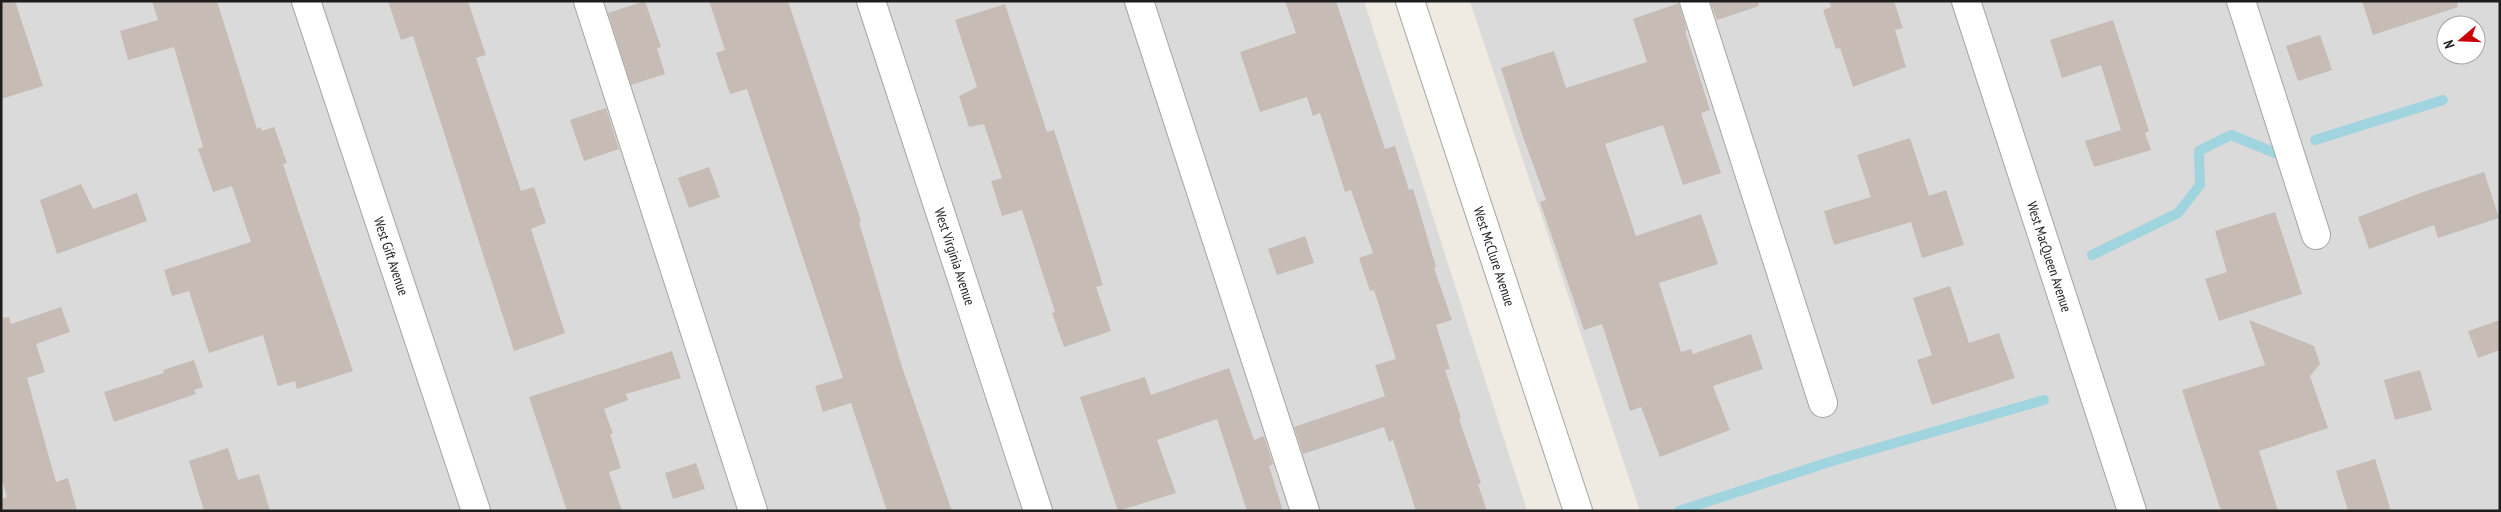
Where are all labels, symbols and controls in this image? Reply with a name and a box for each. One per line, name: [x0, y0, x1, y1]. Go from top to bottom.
north arrow: [2436, 15, 2486, 65]
text: N: [2439, 38, 2458, 51]
street label: West MacQueen Avenue: [2023, 199, 2076, 315]
street label: West McClure Avenue: [1469, 204, 1519, 309]
street label: West Virginia Avenue: [930, 206, 979, 308]
street label: West Gift Avenue: [370, 215, 413, 298]

